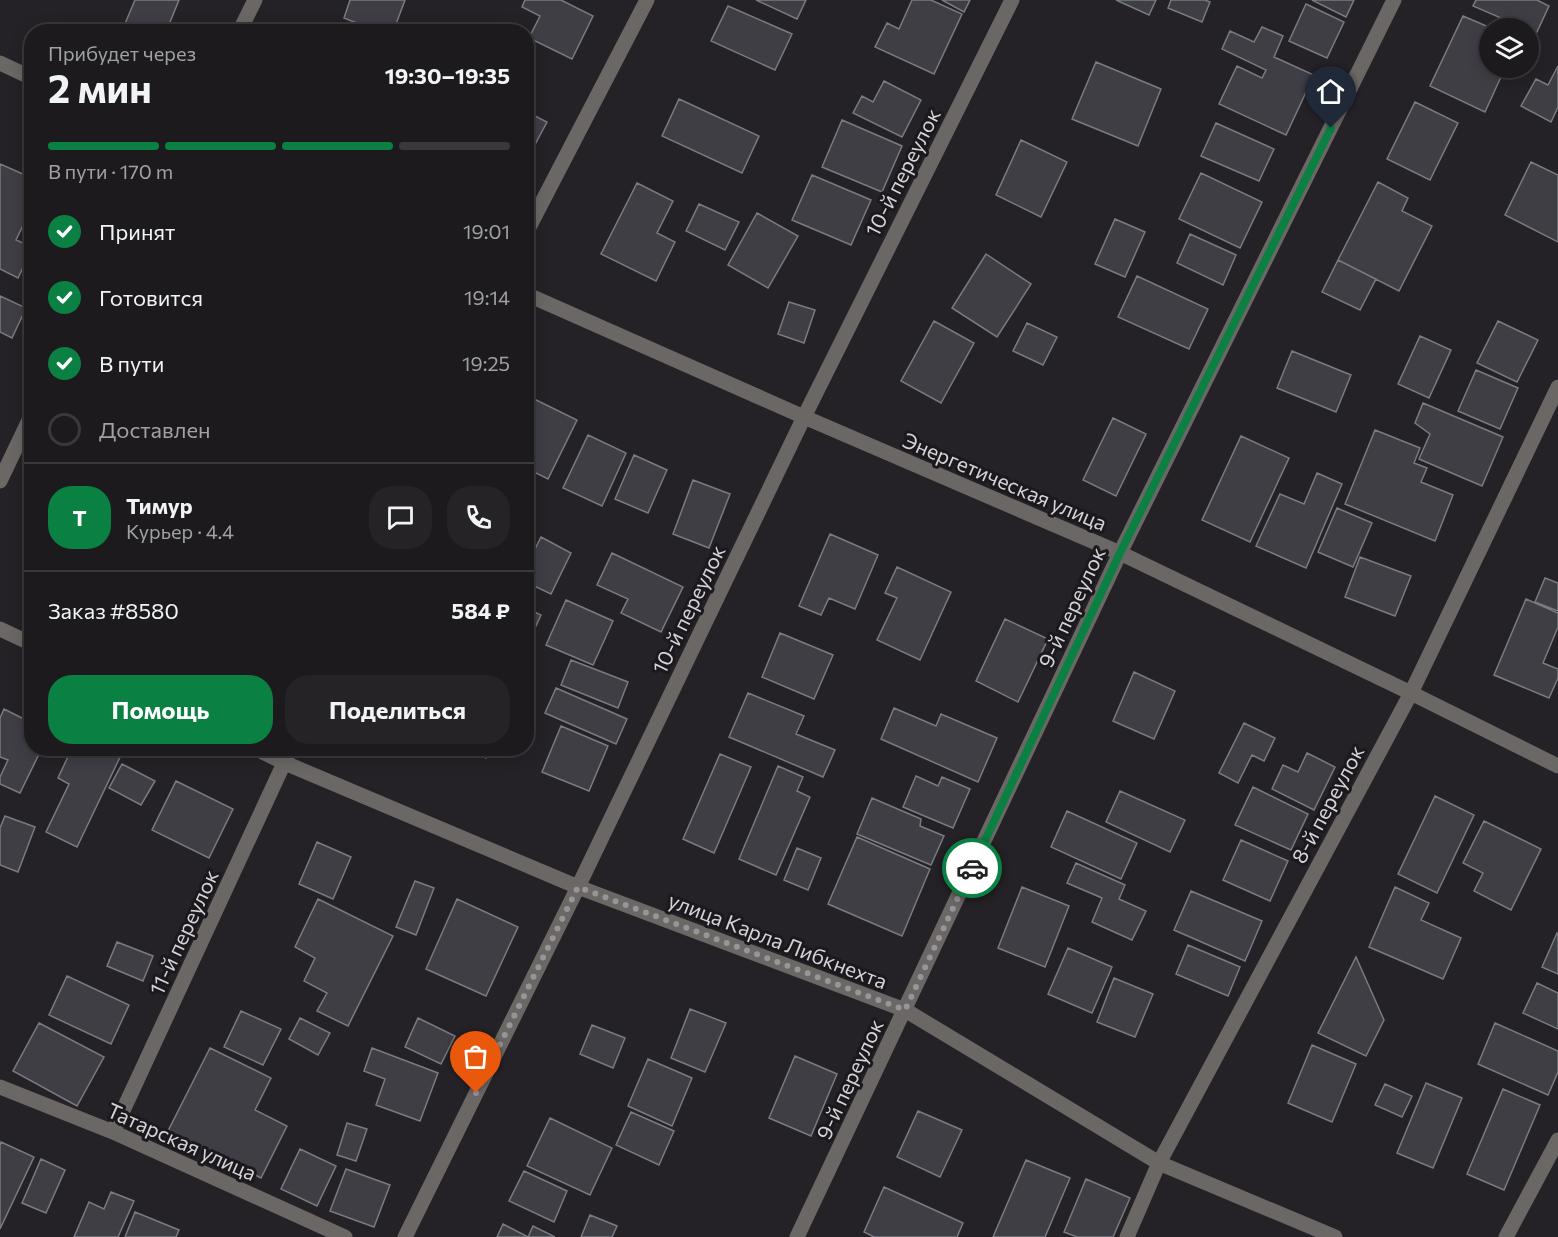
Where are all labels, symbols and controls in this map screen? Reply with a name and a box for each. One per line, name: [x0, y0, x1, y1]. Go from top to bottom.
map controls: [1479, 18, 1539, 78]
button: layers: [1479, 18, 1539, 78]
text: Прибудет через: [48, 41, 196, 65]
text: 19:30–19:35: [385, 62, 510, 89]
text: 2 мин: [48, 63, 152, 111]
pin: [1305, 66, 1356, 128]
icon: home: [1314, 75, 1347, 108]
street label: 10-й переулок: [859, 104, 945, 240]
text: В пути · 170 m: [48, 159, 173, 183]
icon: check: [48, 215, 81, 248]
text: Принят: [99, 218, 175, 245]
text: 19:01: [463, 219, 510, 243]
icon: check: [48, 281, 81, 314]
text: Готовится: [99, 284, 203, 311]
text: 19:14: [464, 285, 510, 309]
icon: check: [48, 347, 81, 380]
text: В пути: [99, 350, 164, 377]
text: 19:25: [462, 351, 510, 375]
text: Доставлен: [99, 416, 211, 443]
street label: Энергетическая улица: [899, 427, 1111, 535]
button: chat: [369, 486, 432, 549]
button: phone: [447, 486, 510, 549]
text: Тимур: [126, 492, 193, 519]
text: Т: [72, 504, 87, 531]
text: Курьер · 4.4: [126, 519, 234, 543]
street label: 10-й переулок: [646, 541, 730, 677]
street label: 9-й переулок: [1032, 543, 1110, 671]
text: Заказ #8580: [48, 597, 179, 624]
text: 584 ₽: [451, 597, 510, 624]
button: Помощь: [48, 675, 273, 744]
button: Поделиться: [285, 675, 510, 744]
street label: 8-й переулок: [1285, 741, 1369, 867]
courier: [942, 838, 1002, 898]
icon: car: [956, 852, 989, 885]
street label: 11-й переулок: [143, 865, 223, 999]
street label: улица Карла Либкнехта: [665, 887, 891, 993]
street label: 9-й переулок: [810, 1015, 888, 1143]
pin: [450, 1031, 501, 1093]
icon: bag: [459, 1040, 492, 1073]
street label: Татарская улица: [104, 1097, 260, 1185]

